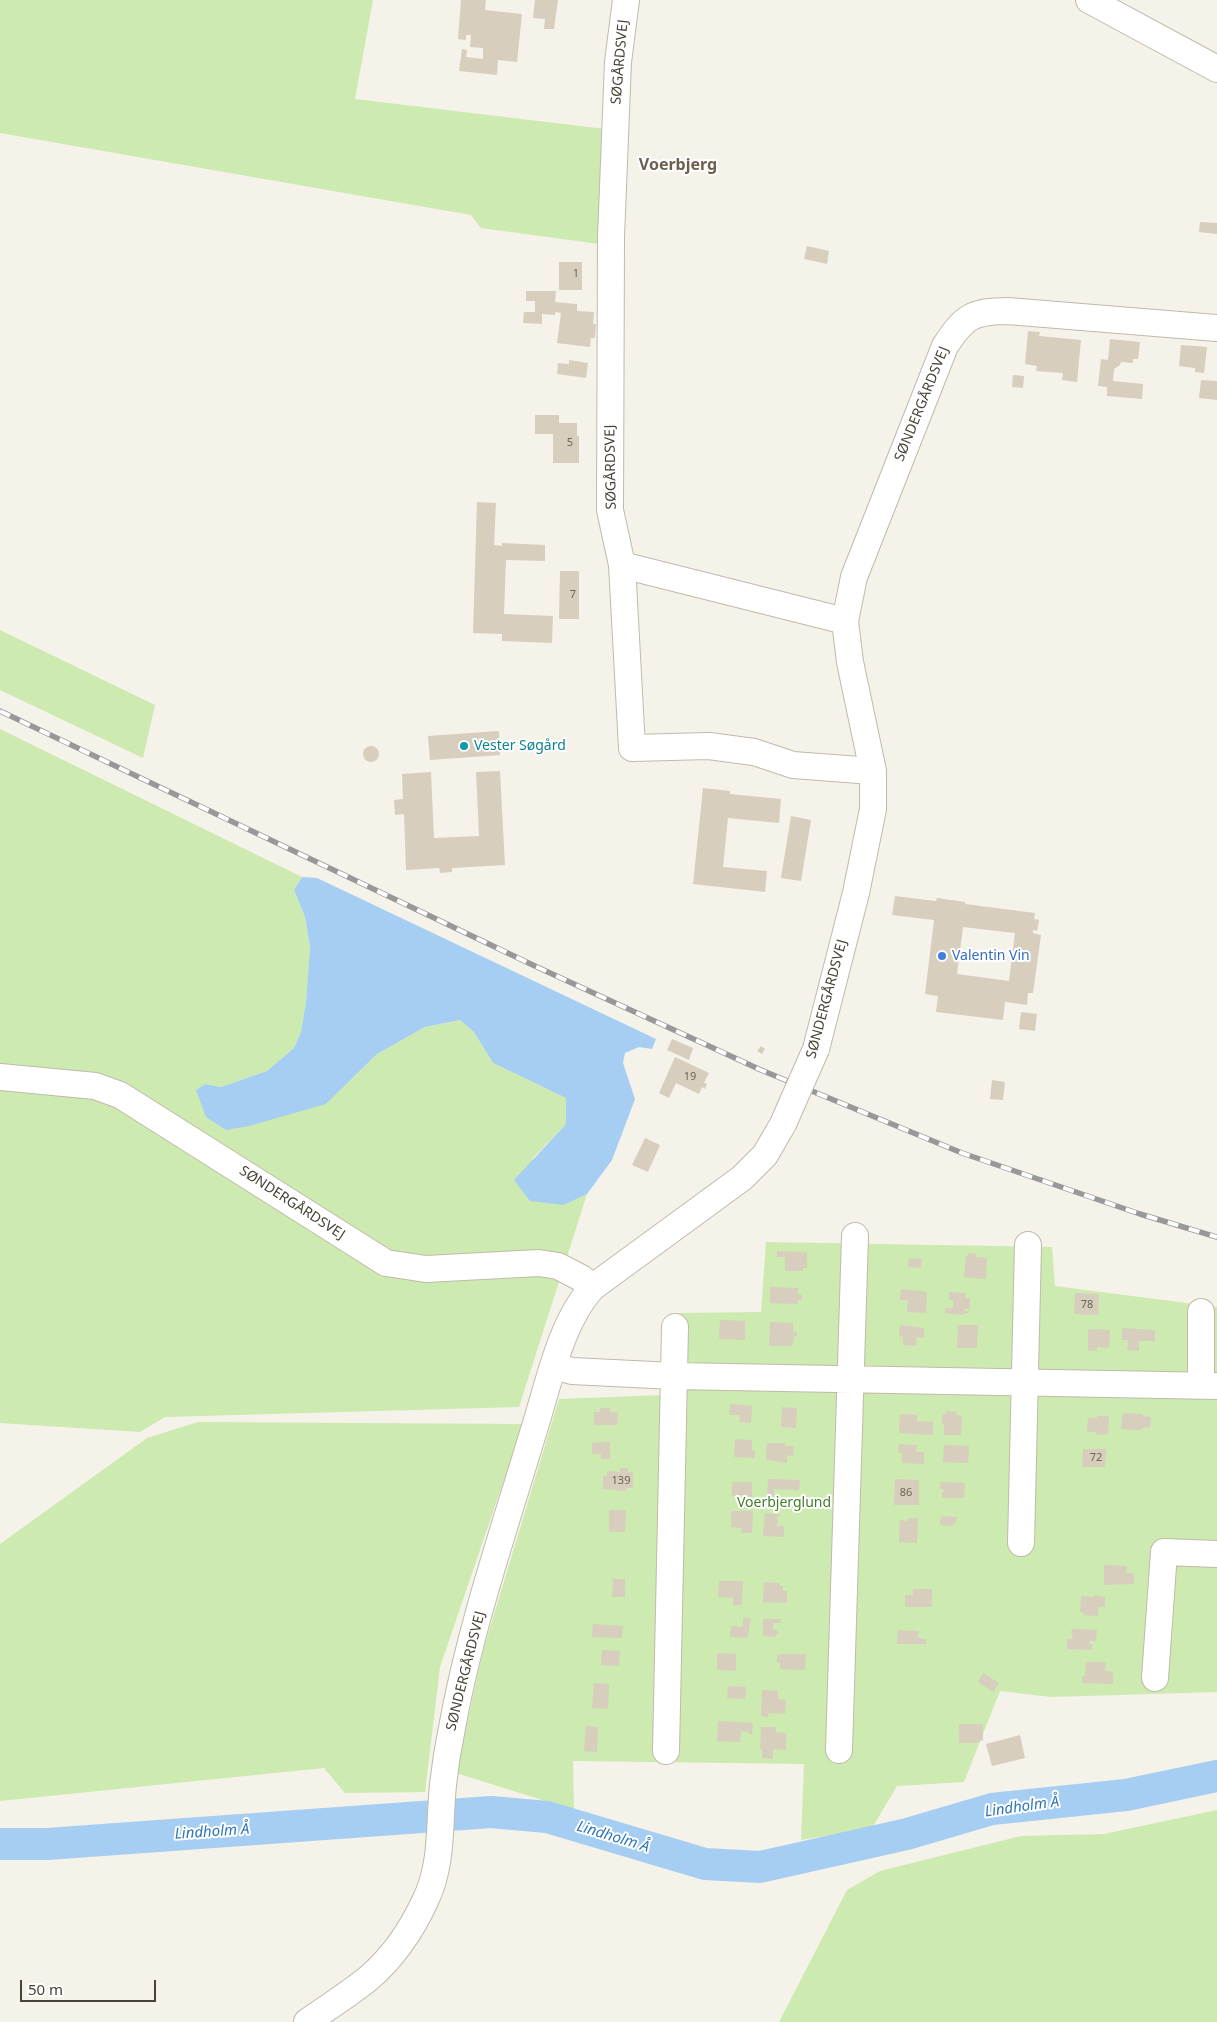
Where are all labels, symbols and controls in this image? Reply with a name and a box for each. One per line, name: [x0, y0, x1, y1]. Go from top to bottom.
street label: SØGÅRDSVEJ: [608, 19, 632, 105]
district label: Voerbjerg: [639, 155, 717, 175]
house number: 1: [573, 267, 579, 281]
street label: SØNDERGÅRDSVEJ: [891, 344, 953, 464]
street label: SØGÅRDSVEJ: [602, 424, 620, 510]
house number: 5: [567, 436, 573, 450]
house number: 7: [570, 588, 576, 602]
place label: Vester Søgård: [474, 738, 566, 754]
marker: Vester Søgård: [458, 740, 470, 752]
street label: SØNDERGÅRDSVEJ: [803, 938, 851, 1060]
place label: Valentin Vin: [952, 948, 1030, 964]
marker: Valentin Vin: [936, 950, 948, 962]
house number: 19: [684, 1070, 696, 1084]
street label: SØNDERGÅRDSVEJ: [236, 1163, 348, 1243]
house number: 78: [1081, 1298, 1093, 1312]
house number: 72: [1090, 1451, 1102, 1465]
house number: 139: [612, 1474, 630, 1488]
house number: 86: [900, 1486, 912, 1500]
park label: Voerbjerglund: [737, 1495, 831, 1511]
street label: SØNDERGÅRDSVEJ: [443, 1610, 489, 1732]
water label: Lindholm Å: [984, 1793, 1060, 1821]
water label: Lindholm Å: [575, 1817, 651, 1857]
water label: Lindholm Å: [174, 1820, 250, 1844]
scale bar: [22, 1970, 159, 2002]
text: 50 m: [28, 1979, 63, 1999]

